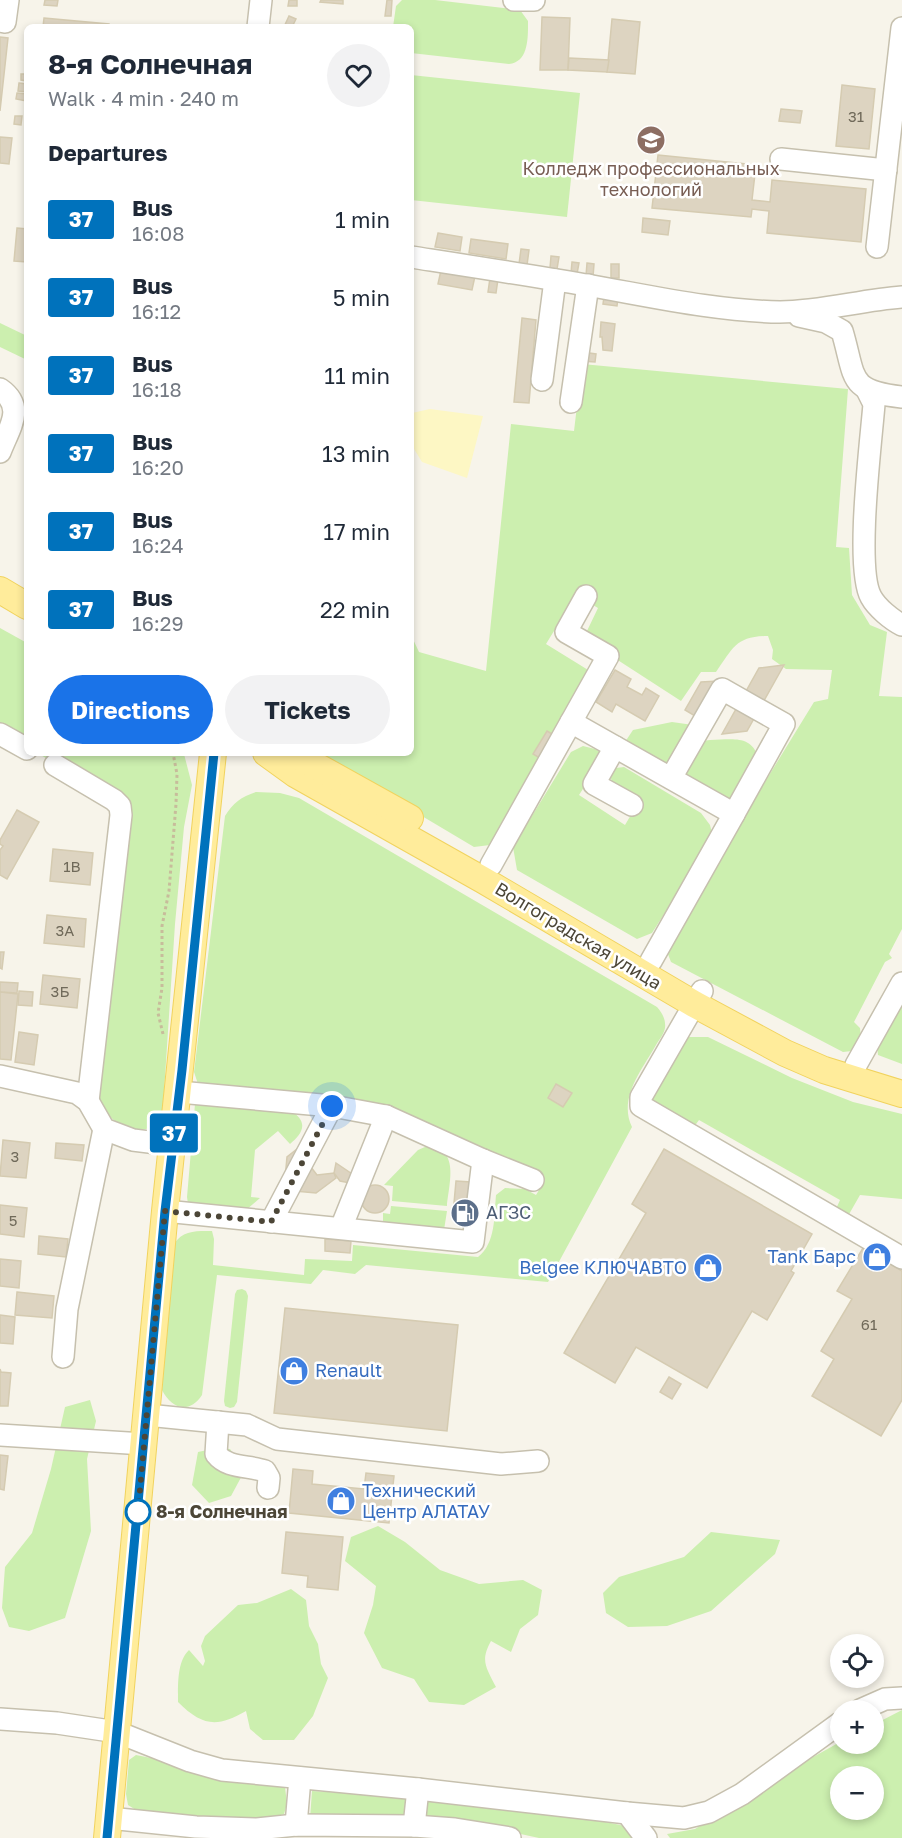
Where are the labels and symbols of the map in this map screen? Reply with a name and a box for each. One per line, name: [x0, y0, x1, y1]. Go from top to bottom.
house number: 31: [848, 107, 864, 125]
school or university icon: Колледж профессиональных технологий: [635, 124, 667, 156]
place label: Колледж профессиональных технологий: [522, 157, 780, 200]
house number: 1В: [63, 857, 81, 875]
street label: Волгоградская улица: [491, 877, 666, 994]
house number: 3А: [56, 921, 74, 939]
house number: 3Б: [51, 982, 69, 1000]
your location: [317, 1091, 347, 1121]
line badge: 37: [147, 1114, 201, 1152]
house number: 3: [11, 1147, 19, 1165]
fuel station icon: АГЗС: [449, 1197, 481, 1229]
place label: АГЗС: [486, 1201, 531, 1223]
house number: 5: [9, 1211, 17, 1229]
shop icon: Tank Барс: [861, 1241, 893, 1273]
place label: Tank Барс: [768, 1245, 856, 1267]
shop icon: Belgee КЛЮЧАВТО: [692, 1252, 724, 1284]
place label: Belgee КЛЮЧАВТО: [519, 1256, 687, 1278]
house number: 61: [861, 1315, 877, 1333]
shop icon: Renault: [278, 1355, 310, 1387]
place label: Renault: [315, 1359, 382, 1381]
place label: Технический Центр АЛАТАУ: [362, 1479, 490, 1522]
shop icon: Технический Центр АЛАТАУ: [325, 1485, 357, 1517]
marker: 8-я Солнечная: [125, 1499, 151, 1525]
place label: 8-я Солнечная: [156, 1500, 287, 1522]

